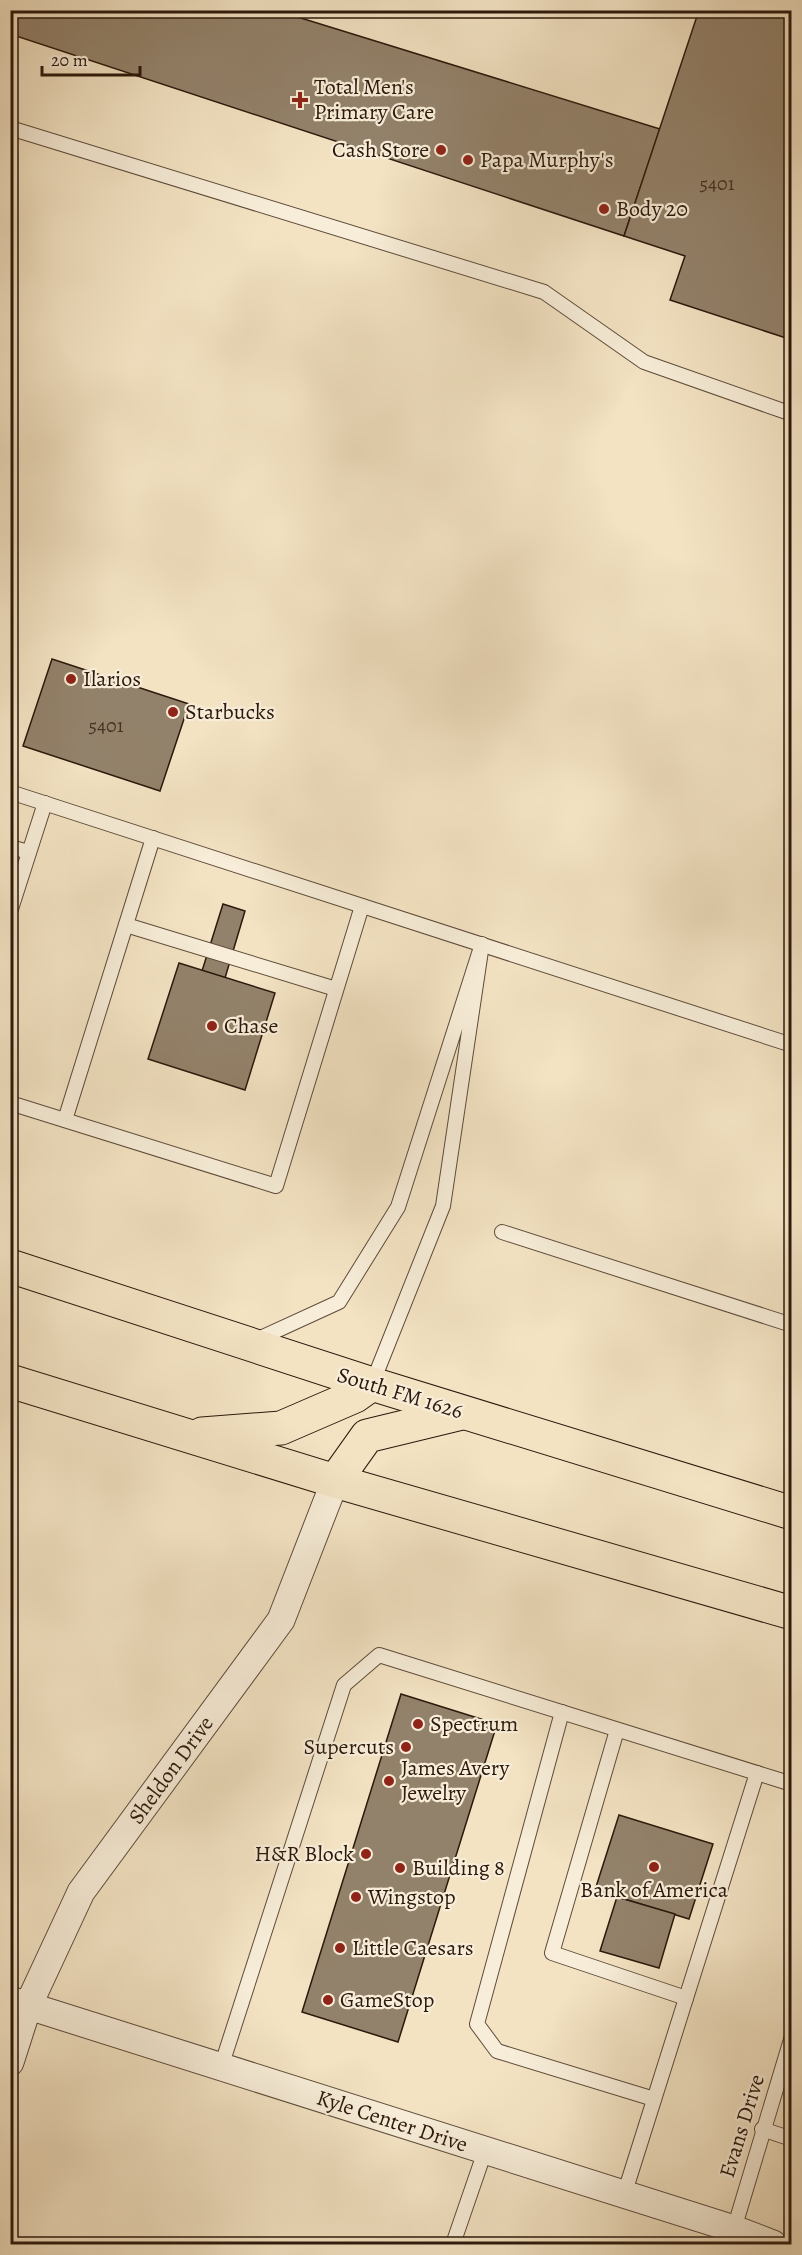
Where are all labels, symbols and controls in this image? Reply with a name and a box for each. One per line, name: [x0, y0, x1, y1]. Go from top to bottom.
scale bar: [42, 39, 140, 77]
text: 20 m: [51, 48, 88, 72]
place label: Total Men's Primary Care: [314, 72, 434, 127]
marker: Total Men's Primary Care: [291, 91, 309, 109]
place label: Cash Store: [332, 135, 429, 165]
marker: Cash Store: [434, 143, 448, 157]
place label: Papa Murphy's: [480, 145, 613, 175]
marker: Papa Murphy's: [461, 153, 475, 167]
house number: 5401: [699, 170, 735, 197]
place label: Body 20: [616, 194, 688, 224]
marker: Body 20: [597, 202, 611, 216]
place label: Ilarios: [83, 664, 141, 694]
marker: Ilarios: [64, 672, 78, 686]
place label: Starbucks: [185, 697, 275, 727]
marker: Starbucks: [166, 705, 180, 719]
house number: 5401: [88, 712, 124, 739]
place label: Chase: [224, 1011, 278, 1041]
marker: Chase: [205, 1019, 219, 1033]
street label: South FM 1626: [333, 1360, 467, 1426]
place label: Spectrum: [430, 1709, 518, 1739]
street label: Sheldon Drive: [122, 1710, 220, 1830]
marker: Spectrum: [411, 1717, 425, 1731]
place label: Supercuts: [303, 1732, 394, 1762]
marker: Supercuts: [399, 1740, 413, 1754]
place label: James Avery Jewelry: [401, 1753, 510, 1808]
marker: James Avery Jewelry: [382, 1774, 396, 1788]
place label: H&R Block: [254, 1839, 354, 1869]
marker: H&R Block: [359, 1847, 373, 1861]
place label: Building 8: [412, 1853, 505, 1883]
marker: Bank of America: [647, 1860, 661, 1874]
marker: Building 8: [393, 1861, 407, 1875]
place label: Bank of America: [580, 1875, 729, 1905]
place label: Wingstop: [367, 1882, 456, 1912]
marker: Wingstop: [349, 1890, 363, 1904]
place label: Little Caesars: [352, 1933, 474, 1963]
marker: Little Caesars: [333, 1941, 347, 1955]
place label: GameStop: [340, 1985, 434, 2015]
marker: GameStop: [321, 1993, 335, 2007]
street label: Evans Drive: [712, 2071, 772, 2181]
street label: Kyle Center Drive: [313, 2082, 471, 2160]

